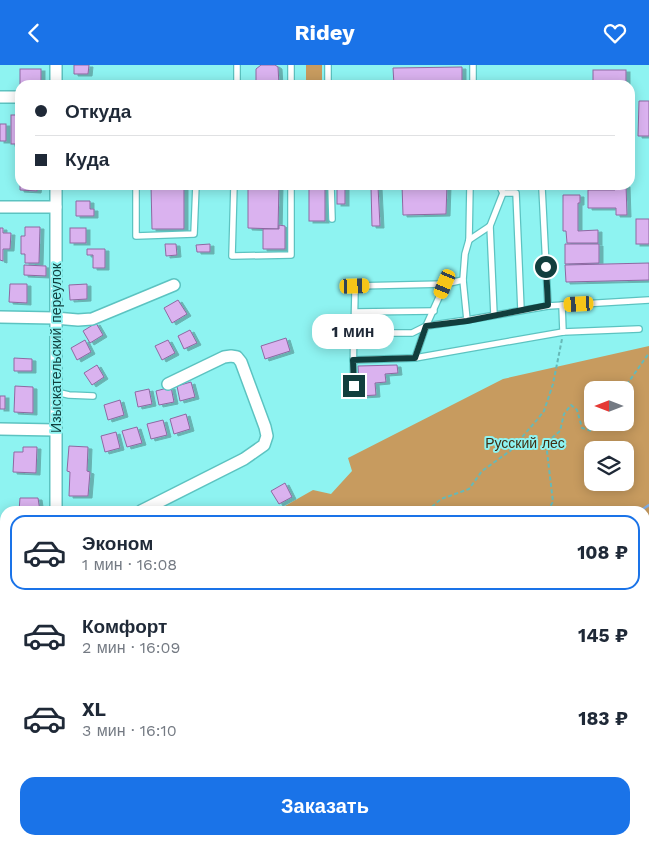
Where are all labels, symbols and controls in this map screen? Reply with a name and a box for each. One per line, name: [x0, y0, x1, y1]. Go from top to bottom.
icon: back: [20, 19, 48, 47]
icon: heart: [601, 19, 629, 47]
text: Ridey: [294, 20, 355, 45]
text: Откуда: [65, 100, 131, 123]
text: Куда: [65, 148, 109, 171]
route start: [535, 256, 557, 278]
street label: Изыскательский переулок: [48, 262, 64, 433]
car: [432, 267, 457, 301]
car: [339, 278, 370, 294]
car: [563, 296, 594, 312]
callout: 1 мин: [313, 313, 395, 349]
text: 1 мин: [332, 322, 374, 341]
route end: [343, 375, 365, 397]
north arrow: [584, 381, 634, 431]
map controls: [584, 381, 634, 491]
park label: Русский лес: [485, 435, 565, 451]
button: layers: [584, 441, 634, 491]
icon: car: [22, 530, 67, 575]
text: Эконом: [82, 532, 153, 555]
text: 108 ₽: [577, 541, 628, 564]
text: 1 мин · 16:08: [82, 555, 177, 574]
icon: car: [22, 613, 67, 658]
text: Комфорт: [82, 615, 167, 638]
text: 145 ₽: [578, 624, 628, 647]
text: 2 мин · 16:09: [82, 638, 180, 657]
icon: car: [22, 696, 67, 741]
text: XL: [82, 698, 106, 721]
text: 183 ₽: [578, 707, 628, 730]
text: 3 мин · 16:10: [82, 721, 177, 740]
button: Заказать: [20, 777, 630, 835]

